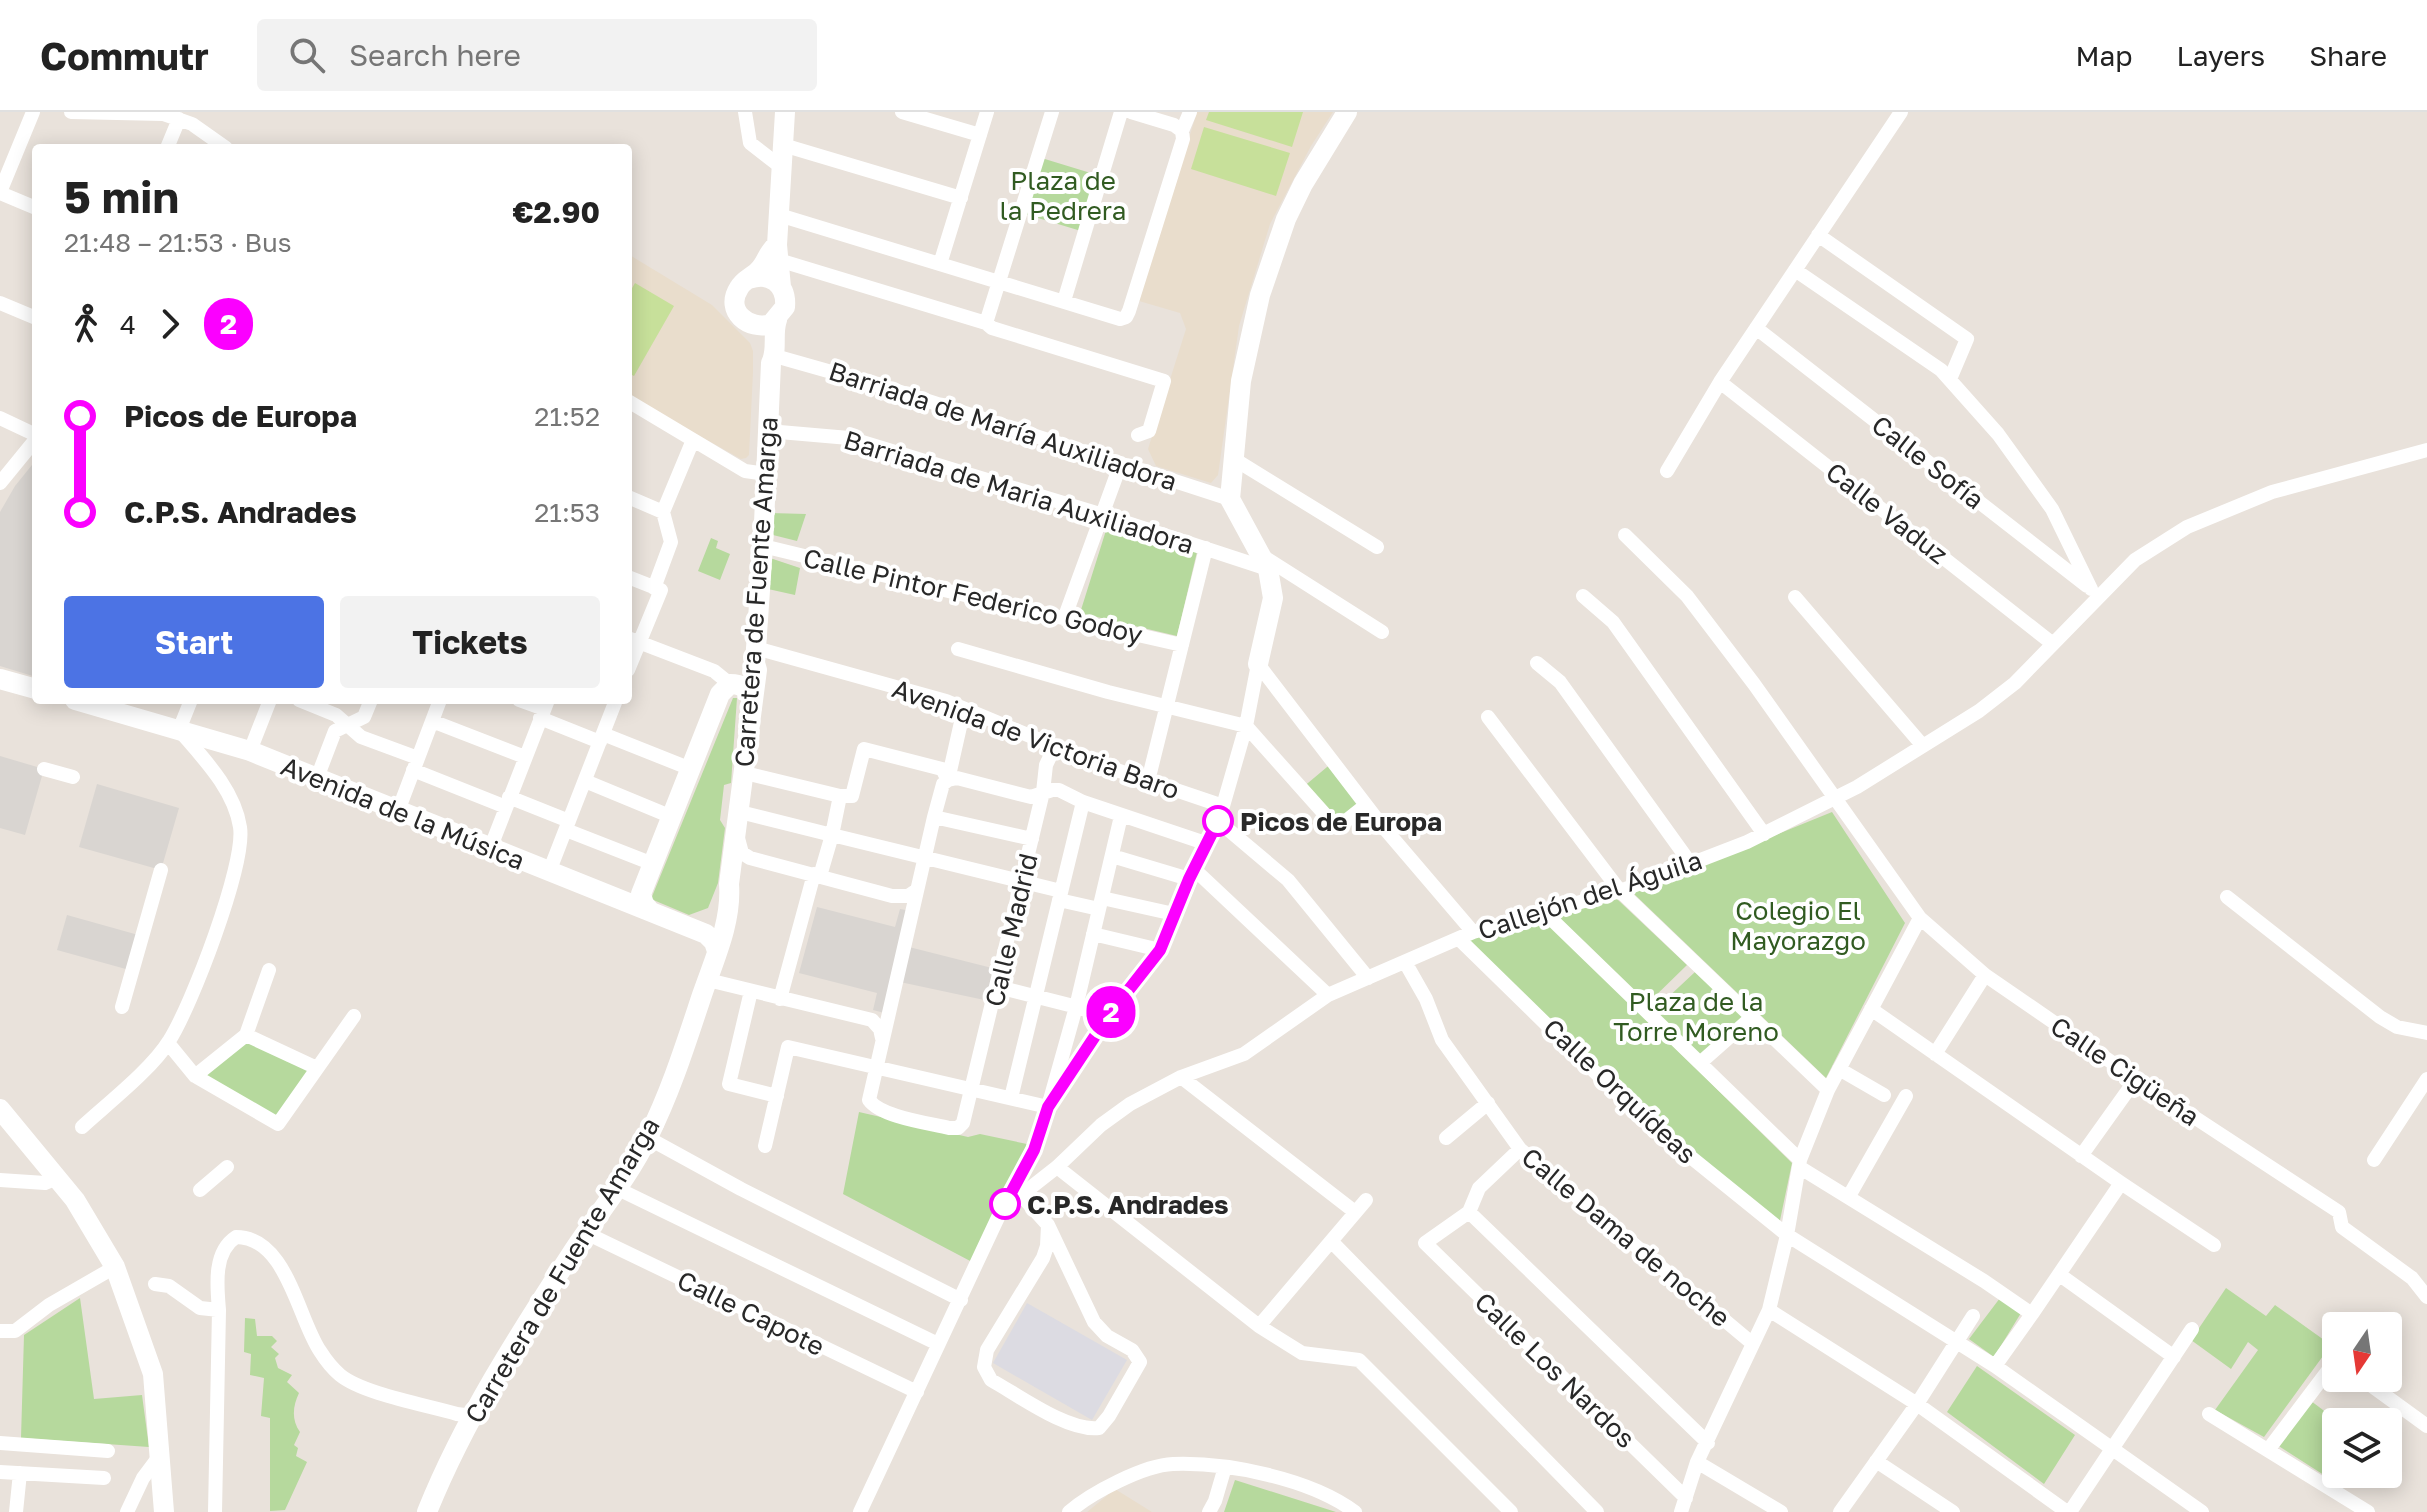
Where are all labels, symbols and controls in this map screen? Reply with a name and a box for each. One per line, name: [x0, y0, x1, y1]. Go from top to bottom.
search box: [257, 19, 817, 91]
text: Commutr: [40, 33, 209, 78]
icon: search: [285, 33, 329, 77]
text: Search here: [349, 37, 521, 73]
text: Map: [2075, 39, 2133, 72]
text: Layers: [2177, 39, 2265, 72]
text: Share: [2309, 39, 2387, 72]
park label: Plaza de la Pedrera: [1000, 165, 1126, 226]
text: 5 min: [64, 170, 179, 223]
text: €2.90: [512, 194, 600, 230]
text: 21:48 – 21:53 · Bus: [64, 227, 292, 258]
icon: walk: [64, 302, 108, 346]
icon: forward: [148, 302, 192, 346]
text: 2: [220, 307, 237, 340]
text: 4: [120, 309, 136, 340]
street label: Barriada de María Auxiliadora: [825, 355, 1181, 497]
text: Picos de Europa: [124, 398, 357, 434]
text: 21:52: [534, 401, 600, 432]
street label: Calle Sofía: [1866, 409, 1990, 515]
street label: Carretera de Fuente Amarga: [728, 416, 784, 768]
street label: Barriada de Maria Auxiliadora: [840, 424, 1198, 560]
street label: Calle Vaduz: [1820, 456, 1954, 570]
text: C.P.S. Andrades: [124, 494, 357, 530]
text: 21:53: [534, 497, 600, 528]
street label: Calle Pintor Federico Godoy: [800, 542, 1146, 650]
button: Start: [64, 596, 324, 688]
button: Tickets: [340, 596, 600, 688]
street label: Avenida de Victoria Baro: [888, 673, 1184, 805]
street label: Avenida de la Música: [277, 750, 529, 876]
marker: Picos de Europa: [1203, 806, 1233, 836]
place label: Picos de Europa: [1240, 806, 1442, 837]
street label: Callejón del Águila: [1474, 844, 1706, 946]
street label: Calle Madrid: [978, 850, 1044, 1010]
park label: Colegio El Mayorazgo: [1730, 895, 1866, 956]
line badge: 2: [1085, 986, 1137, 1038]
park label: Plaza de la Torre Moreno: [1613, 986, 1779, 1047]
text: 2: [1102, 995, 1120, 1028]
street label: Calle Cigüeña: [2045, 1010, 2205, 1132]
street label: Calle Orquídeas: [1537, 1012, 1703, 1170]
street label: Carretera de Fuente Amarga: [458, 1111, 666, 1429]
street label: Calle Dama de noche: [1516, 1141, 1736, 1333]
marker: C.P.S. Andrades: [990, 1189, 1020, 1219]
place label: C.P.S. Andrades: [1027, 1189, 1229, 1220]
street label: Calle Capote: [672, 1264, 830, 1362]
street label: Calle Los Nardos: [1469, 1286, 1641, 1454]
north arrow: [2322, 1312, 2402, 1392]
map controls: [2322, 1312, 2402, 1488]
button: layers: [2322, 1408, 2402, 1488]

